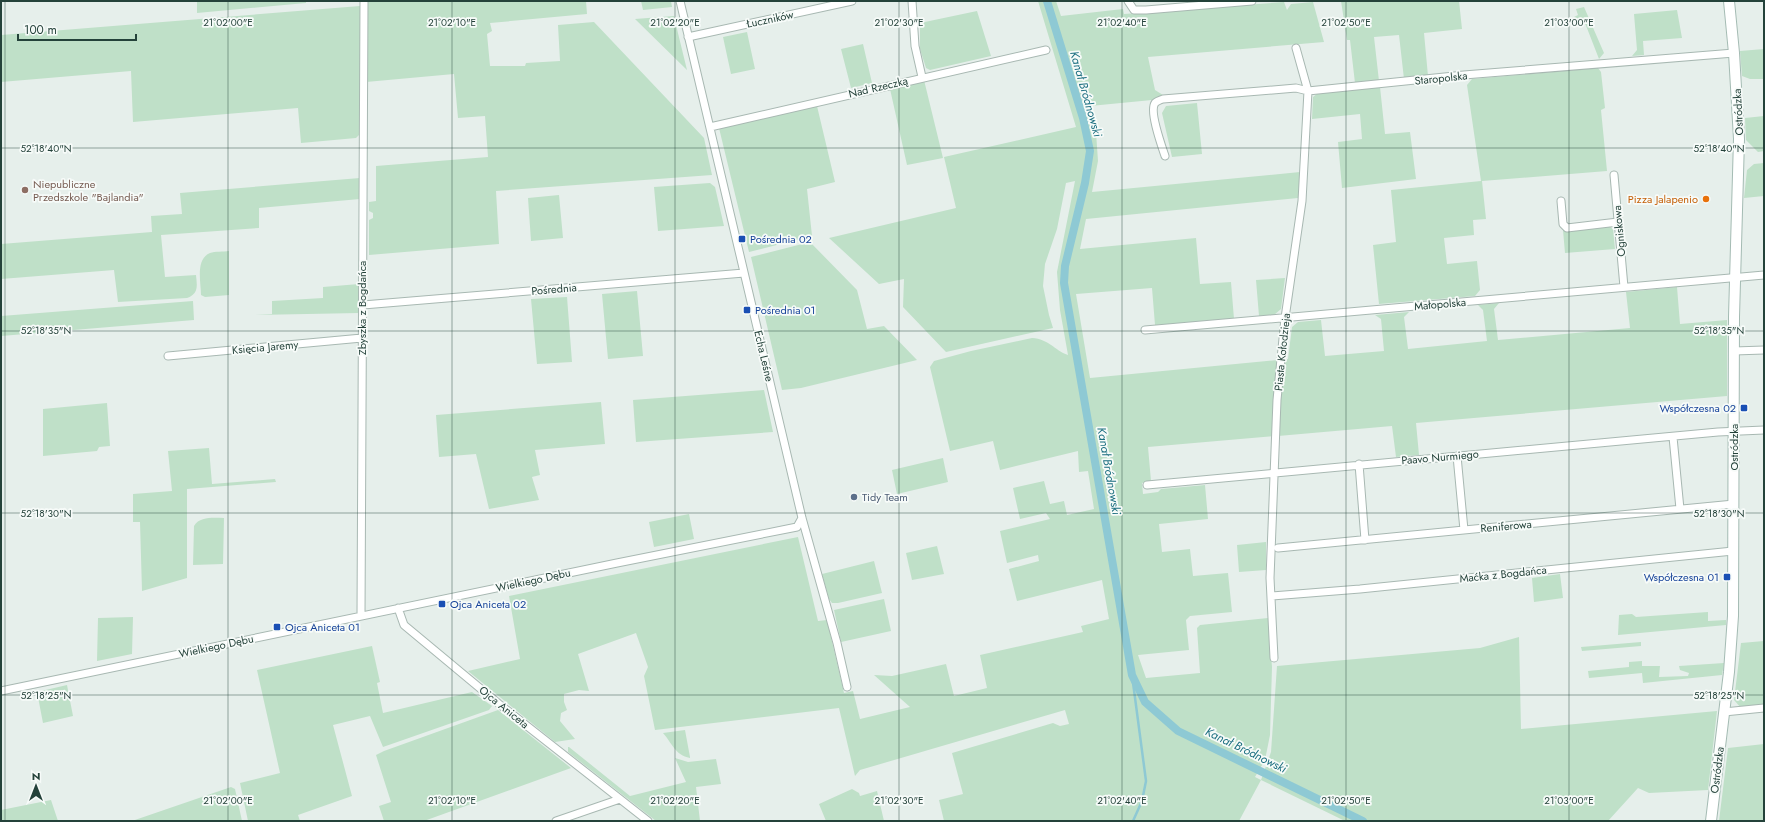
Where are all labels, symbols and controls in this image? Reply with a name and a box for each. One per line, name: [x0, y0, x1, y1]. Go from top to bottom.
street label: Łuczników: [744, 6, 795, 32]
text: 21°02'00"E: [203, 15, 253, 30]
text: 21°02'10"E: [428, 15, 476, 30]
text: 21°02'20"E: [650, 15, 700, 30]
text: 21°02'30"E: [874, 15, 924, 30]
text: 21°02'40"E: [1097, 15, 1147, 30]
text: 21°02'50"E: [1321, 15, 1371, 30]
text: 21°03'00"E: [1544, 15, 1594, 30]
scale bar: [18, 16, 136, 42]
text: 100 m: [24, 21, 57, 39]
water label: Kanał Bródnowski: [1065, 49, 1107, 140]
street label: Staropolska: [1414, 67, 1468, 89]
street label: Nad Rzeczką: [847, 72, 910, 102]
street label: Ostródzka: [1729, 88, 1747, 136]
text: 52°18'40"N: [20, 141, 72, 156]
text: 52°18'40"N: [1693, 141, 1745, 156]
place label: Niepubliczne Przedszkole "Bajlandia": [33, 176, 144, 205]
marker: Niepubliczne Przedszkole "Bajlandia": [20, 185, 30, 195]
place label: Pizza Jalapenio: [1628, 191, 1698, 207]
marker: Pizza Jalapenio: [1701, 194, 1711, 204]
street label: Ogniskowa: [1609, 205, 1629, 257]
place label: Pośrednia 02: [750, 231, 812, 247]
marker: Pośrednia 02: [737, 234, 747, 244]
street label: Zbyszka z Bogdańca: [354, 261, 370, 355]
street label: Pośrednia: [531, 279, 577, 299]
street label: Małopolska: [1413, 294, 1467, 314]
place label: Pośrednia 01: [755, 302, 815, 318]
marker: Pośrednia 01: [742, 305, 752, 315]
street label: Piasta Kołodzieja: [1270, 312, 1294, 392]
text: 52°18'35"N: [21, 323, 71, 338]
text: 52°18'35"N: [1694, 323, 1744, 338]
street label: Echa Leśne: [750, 329, 778, 384]
street label: Księcia Jaremy: [231, 336, 299, 358]
place label: Współczesna 02: [1659, 400, 1736, 416]
marker: Współczesna 02: [1739, 403, 1749, 413]
street label: Ostródzka: [1726, 424, 1742, 470]
water label: Kanał Bródnowski: [1092, 426, 1126, 517]
street label: Paavo Nurmiego: [1401, 446, 1479, 468]
place label: Tidy Team: [862, 489, 908, 505]
marker: Tidy Team: [849, 492, 859, 502]
text: 52°18'30"N: [21, 506, 71, 521]
text: 52°18'30"N: [1694, 506, 1744, 521]
street label: Reniferowa: [1480, 516, 1532, 536]
street label: Maćka z Bogdańca: [1459, 561, 1547, 587]
street label: Wielkiego Dębu: [494, 564, 572, 596]
place label: Współczesna 01: [1644, 569, 1719, 585]
marker: Współczesna 01: [1722, 572, 1732, 582]
place label: Ojca Aniceta 02: [450, 596, 526, 612]
marker: Ojca Aniceta 02: [437, 599, 447, 609]
place label: Ojca Aniceta 01: [285, 619, 360, 635]
marker: Ojca Aniceta 01: [272, 622, 282, 632]
street label: Wielkiego Dębu: [177, 630, 255, 662]
street label: Ojca Aniceta: [476, 682, 532, 732]
text: 52°18'25"N: [21, 688, 71, 703]
text: 52°18'25"N: [1694, 688, 1744, 703]
water label: Kanał Bródnowski: [1202, 722, 1291, 778]
street label: Ostródzka: [1706, 746, 1728, 794]
north arrow: [16, 766, 56, 806]
text: N: [32, 768, 40, 784]
text: 21°02'00"E: [203, 793, 253, 808]
text: 21°02'10"E: [428, 793, 476, 808]
text: 21°02'20"E: [650, 793, 700, 808]
text: 21°02'30"E: [874, 793, 924, 808]
text: 21°02'40"E: [1097, 793, 1147, 808]
text: 21°02'50"E: [1321, 793, 1371, 808]
text: 21°03'00"E: [1544, 793, 1594, 808]

